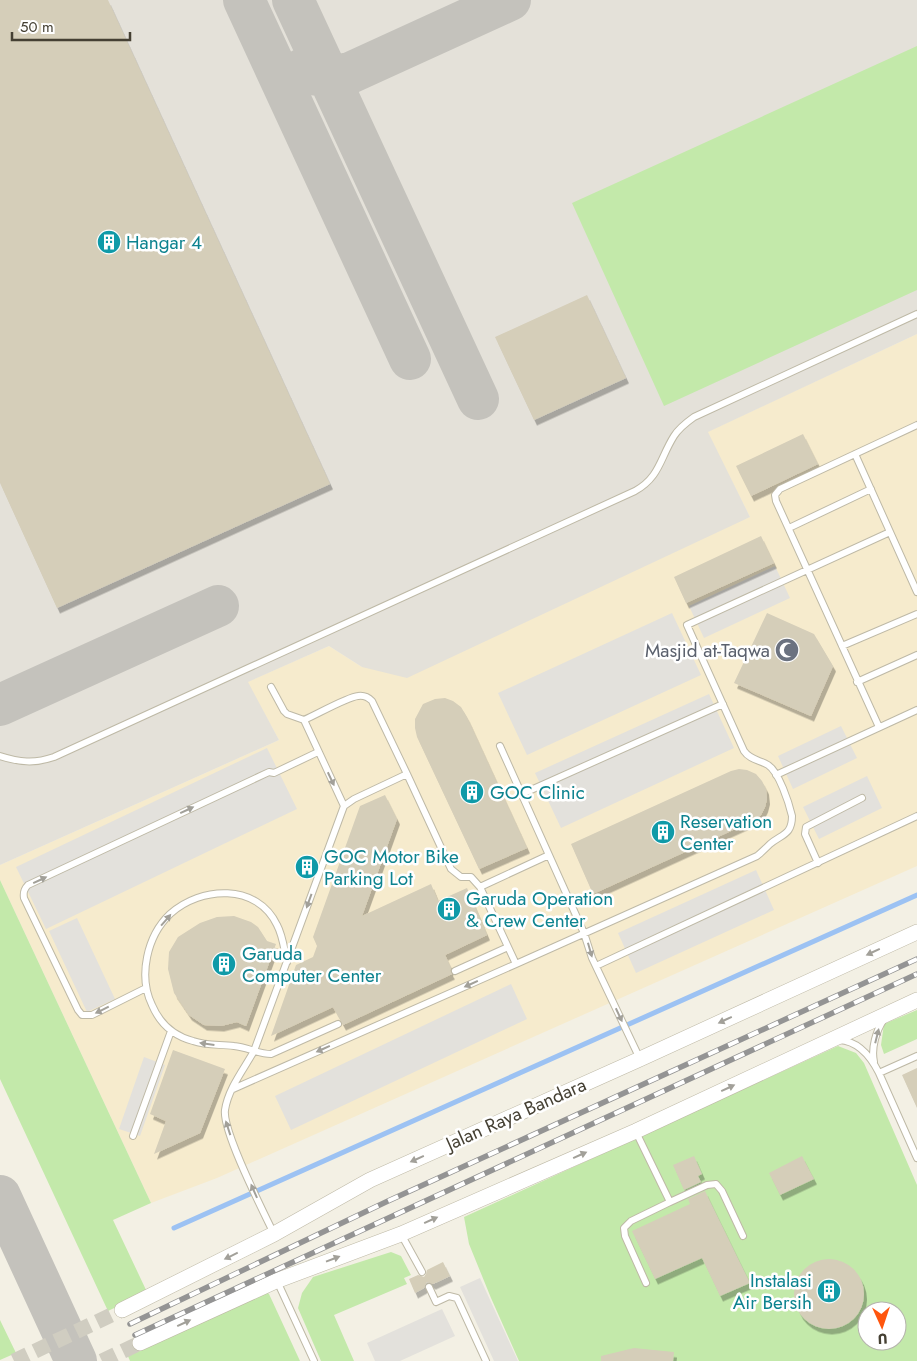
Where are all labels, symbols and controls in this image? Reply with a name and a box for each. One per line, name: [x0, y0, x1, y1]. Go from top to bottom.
scale bar: [12, 10, 130, 42]
text: 50 m: [20, 16, 54, 38]
building icon: Hangar 4: [96, 229, 122, 255]
place label: Hangar 4: [126, 229, 202, 256]
place label: Masjid at-Taqwa: [645, 637, 770, 664]
mosque icon: Masjid at-Taqwa: [774, 637, 800, 663]
one-way arrow: [327, 772, 335, 786]
building icon: GOC Clinic: [459, 779, 485, 805]
place label: GOC Clinic: [490, 779, 585, 806]
one-way arrow: [180, 806, 194, 814]
place label: Reservation Center: [680, 808, 772, 857]
building icon: Reservation Center: [650, 819, 676, 845]
place label: GOC Motor Bike Parking Lot: [324, 843, 459, 892]
building icon: GOC Motor Bike Parking Lot: [294, 854, 320, 880]
one-way arrow: [33, 875, 47, 883]
place label: Garuda Operation & Crew Center: [466, 885, 613, 934]
one-way arrow: [305, 894, 313, 909]
building icon: Garuda Operation & Crew Center: [436, 896, 462, 922]
one-way arrow: [160, 914, 172, 926]
place label: Garuda Computer Center: [242, 940, 382, 989]
one-way arrow: [586, 942, 594, 957]
one-way arrow: [866, 949, 880, 957]
building icon: Garuda Computer Center: [211, 951, 237, 977]
one-way arrow: [464, 980, 478, 988]
one-way arrow: [95, 1006, 109, 1014]
one-way arrow: [615, 1008, 623, 1022]
one-way arrow: [718, 1016, 732, 1024]
one-way arrow: [873, 1028, 881, 1043]
one-way arrow: [198, 1040, 214, 1048]
one-way arrow: [316, 1046, 330, 1054]
street label: Jalan Raya Bandara: [439, 1071, 591, 1158]
one-way arrow: [721, 1084, 735, 1092]
one-way arrow: [224, 1120, 232, 1135]
one-way arrow: [573, 1151, 587, 1159]
one-way arrow: [410, 1155, 424, 1163]
one-way arrow: [250, 1184, 258, 1198]
one-way arrow: [424, 1216, 438, 1224]
one-way arrow: [223, 1252, 238, 1260]
one-way arrow: [326, 1255, 341, 1263]
place label: Instalasi Air Bersih: [733, 1267, 812, 1316]
building icon: Instalasi Air Bersih: [816, 1278, 842, 1304]
north arrow: [857, 1301, 907, 1351]
one-way arrow: [177, 1318, 191, 1326]
text: U: [877, 1329, 888, 1349]

